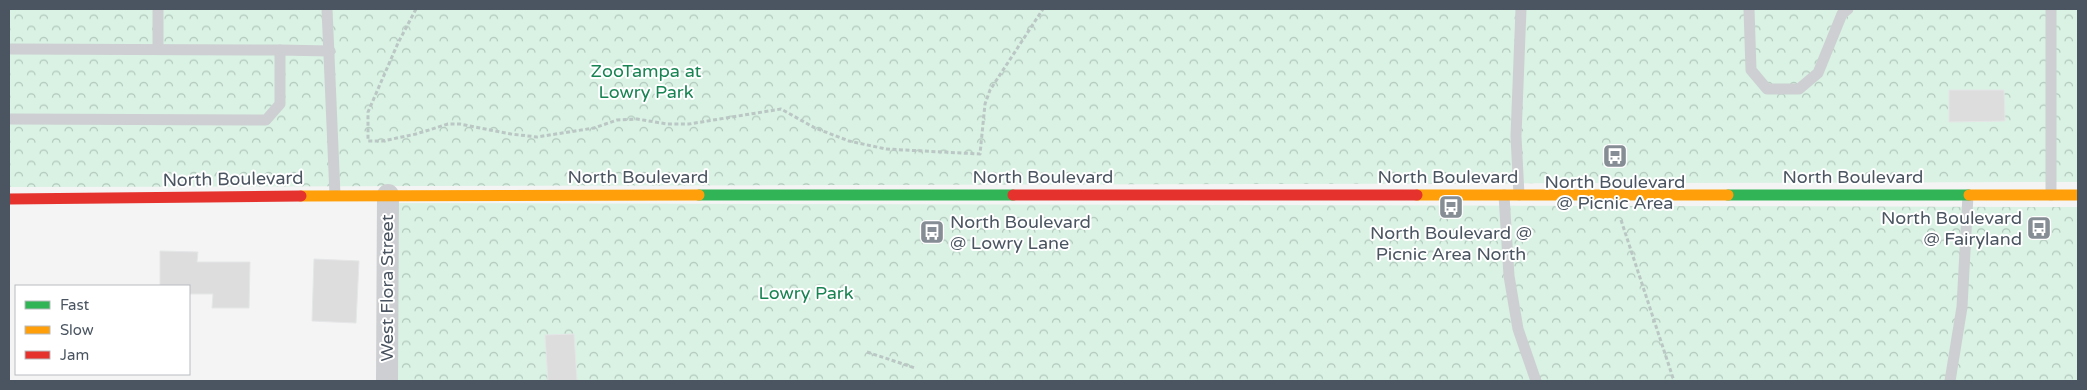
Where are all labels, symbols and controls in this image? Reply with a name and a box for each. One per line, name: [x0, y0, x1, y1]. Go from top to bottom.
park label: ZooTampa at Lowry Park: [591, 60, 702, 103]
bus stop icon: North Boulevard @ Picnic Area: [1602, 143, 1628, 169]
street label: North Boulevard: [568, 166, 708, 188]
street label: North Boulevard: [973, 166, 1113, 188]
street label: North Boulevard: [1378, 166, 1518, 188]
street label: North Boulevard: [1783, 166, 1923, 188]
street label: North Boulevard: [162, 167, 304, 191]
place label: North Boulevard @ Picnic Area: [1545, 171, 1685, 214]
bus stop icon: North Boulevard @ Picnic Area North: [1438, 194, 1464, 220]
place label: North Boulevard @ Fairyland: [1881, 207, 2022, 250]
place label: North Boulevard @ Lowry Lane: [950, 211, 1091, 254]
street label: West Flora Street: [376, 214, 398, 362]
bus stop icon: North Boulevard @ Fairyland: [2026, 215, 2052, 241]
bus stop icon: North Boulevard @ Lowry Lane: [919, 219, 945, 245]
place label: North Boulevard @ Picnic Area North: [1370, 222, 1532, 265]
park label: Lowry Park: [758, 282, 854, 304]
legend: [15, 285, 190, 375]
text: Fast: [60, 296, 90, 314]
text: Slow: [60, 321, 94, 339]
text: Jam: [60, 346, 89, 364]

